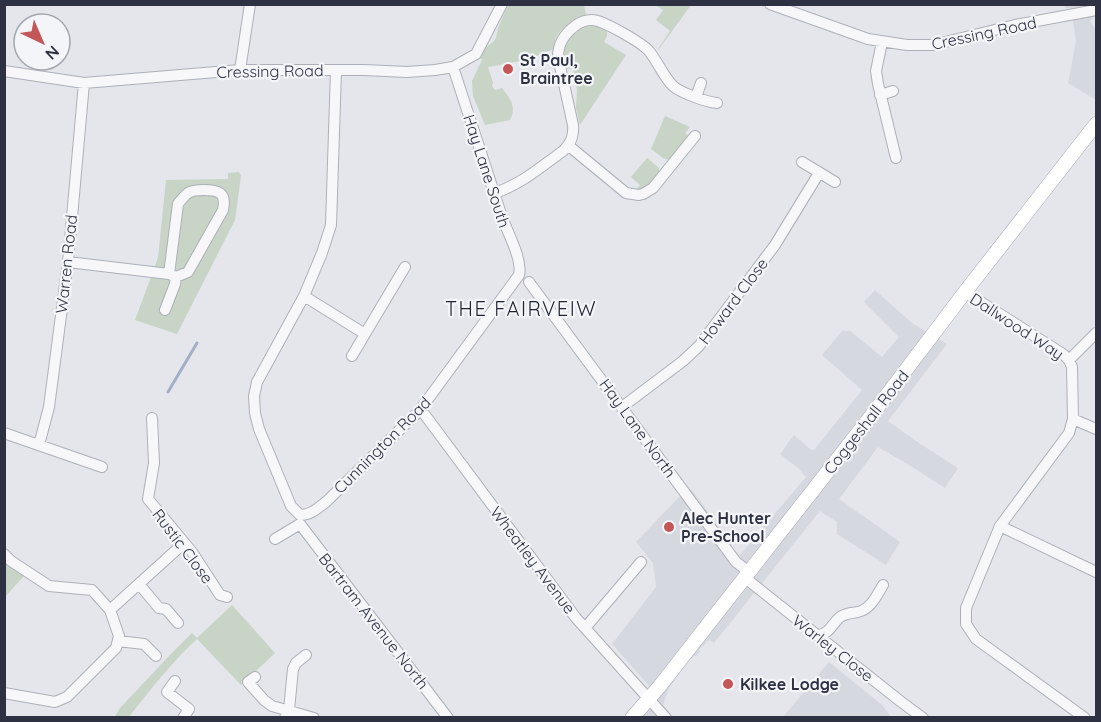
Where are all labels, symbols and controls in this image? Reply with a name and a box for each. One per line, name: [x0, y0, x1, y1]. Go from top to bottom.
north arrow: [12, 12, 72, 72]
street label: Cressing Road: [930, 12, 1038, 54]
text: N: [41, 42, 64, 64]
place label: St Paul, Braintree: [520, 50, 593, 88]
street label: Cressing Road: [216, 60, 324, 82]
marker: St Paul, Braintree: [501, 62, 515, 76]
street label: Hay Lane South: [459, 112, 515, 230]
street label: Warren Road: [51, 214, 81, 314]
street label: Howard Close: [694, 254, 772, 348]
street label: Dallwood Way: [966, 288, 1068, 364]
district label: THE FAIRVEIW: [445, 296, 597, 321]
street label: Coggeshall Road: [819, 366, 913, 478]
street label: Hay Lane North: [595, 375, 681, 481]
street label: Cunnington Road: [329, 392, 435, 498]
street label: Wheatley Avenue: [486, 502, 580, 618]
street label: Rustic Close: [148, 504, 218, 588]
place label: Alec Hunter Pre-School: [681, 508, 771, 546]
marker: Alec Hunter Pre-School: [662, 520, 676, 534]
street label: Bartram Avenue North: [315, 549, 433, 693]
street label: Warley Close: [789, 610, 877, 686]
place label: Kilkee Lodge: [740, 674, 839, 694]
marker: Kilkee Lodge: [721, 677, 735, 691]

